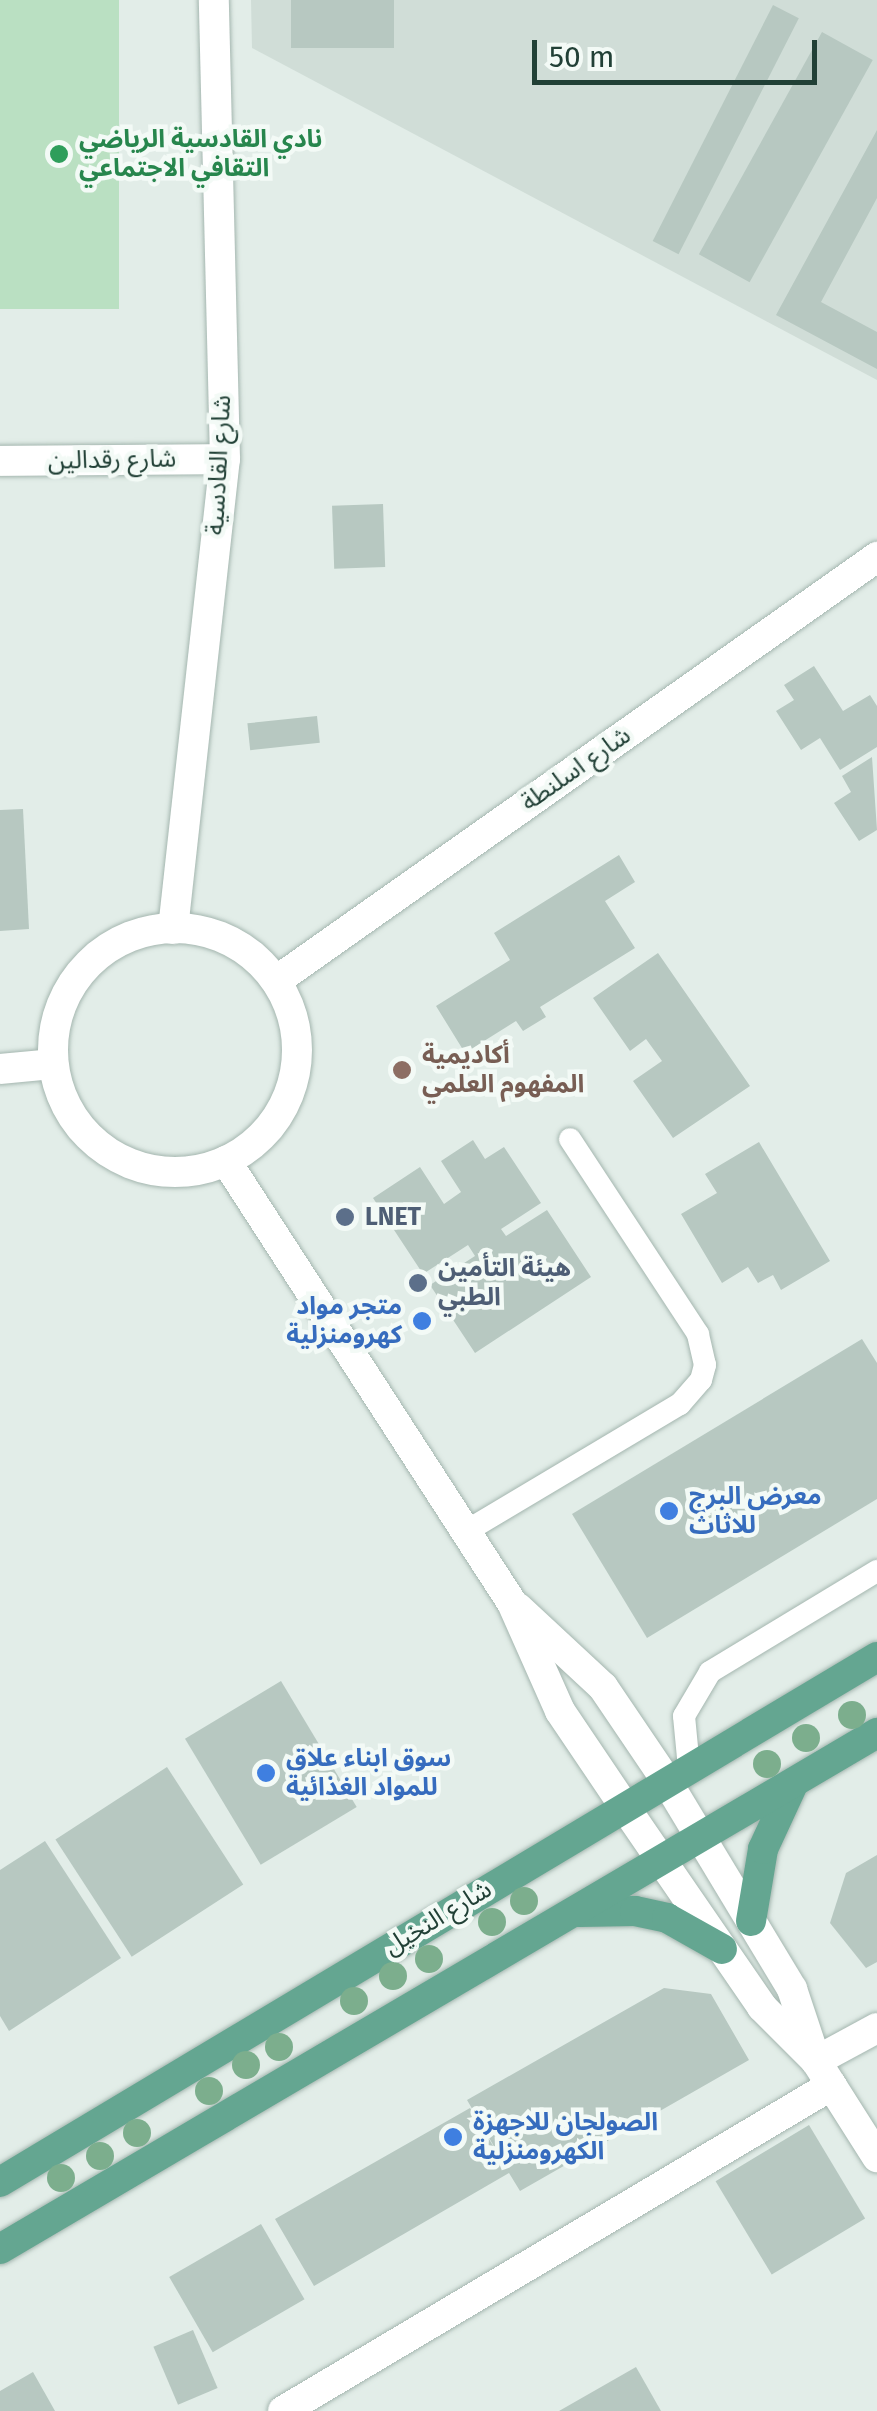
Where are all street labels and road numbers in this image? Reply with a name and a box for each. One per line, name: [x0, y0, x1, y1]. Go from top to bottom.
street label: شارع القادسية: [200, 394, 238, 536]
street label: شارع رقدالين: [48, 444, 176, 476]
street label: شارع اسلنطة: [515, 720, 637, 818]
street label: شارع النخيل: [379, 1874, 497, 1962]

